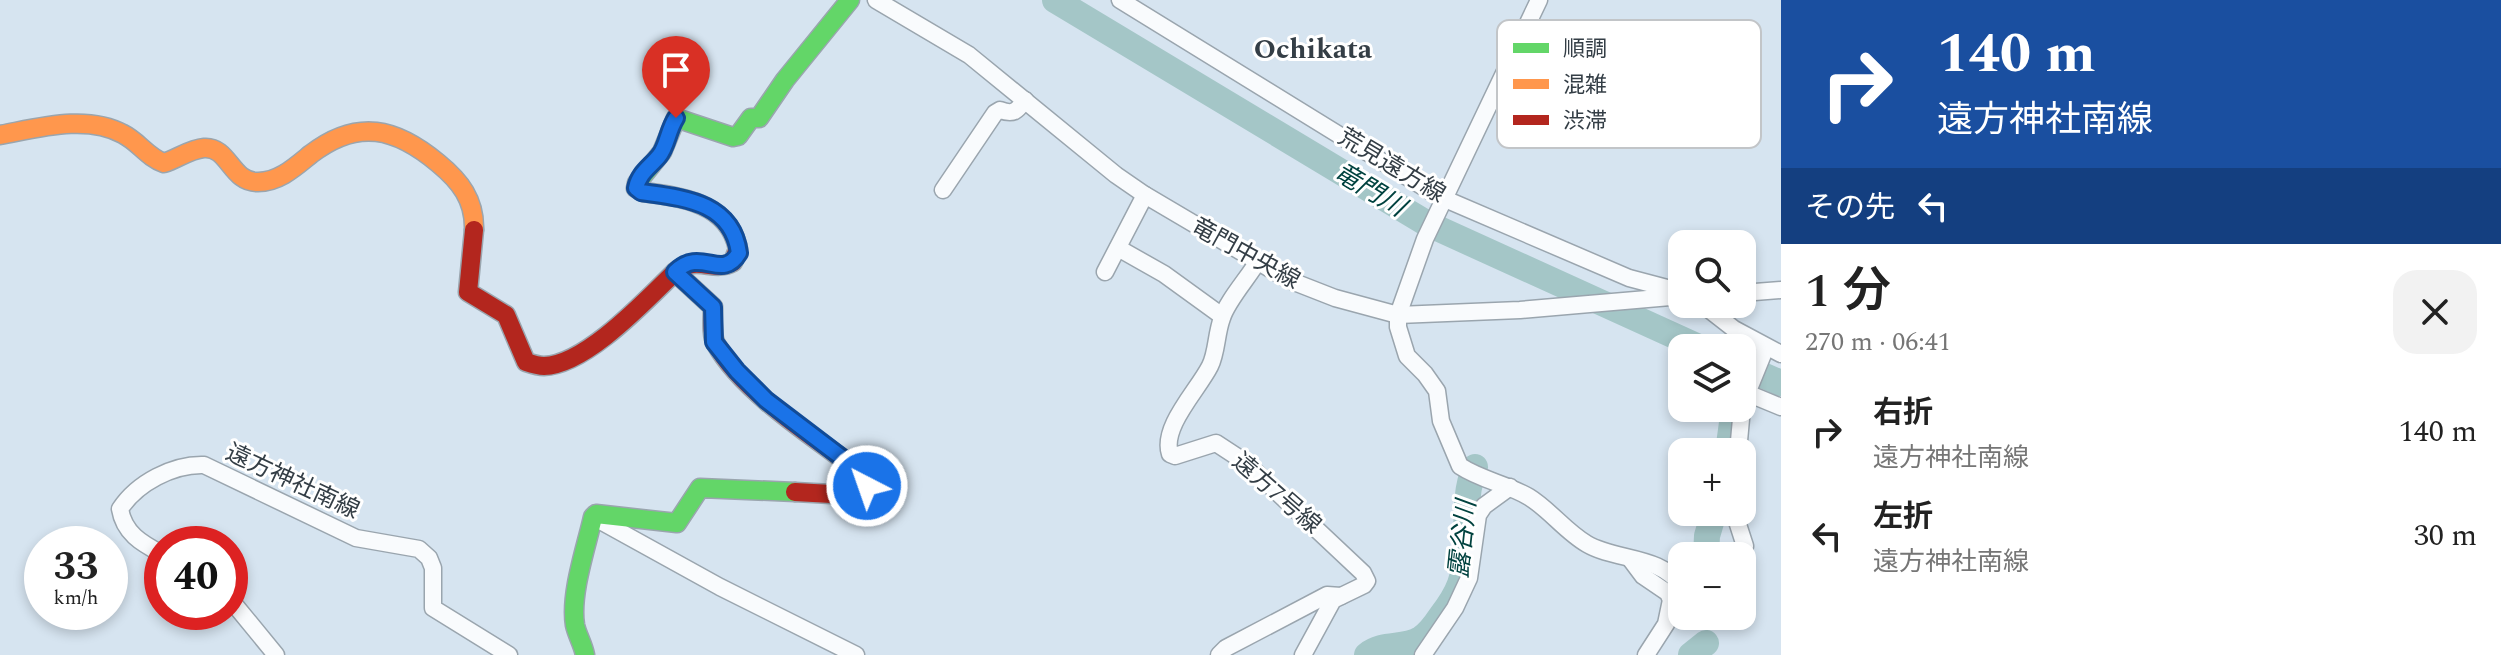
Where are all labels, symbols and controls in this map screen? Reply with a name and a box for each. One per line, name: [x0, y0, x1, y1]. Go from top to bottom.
text: 140 m: [1937, 12, 2096, 97]
legend: [1497, 20, 1761, 148]
district label: Ochikata: [1254, 28, 1373, 71]
icon: right: [1805, 32, 1909, 136]
text: 順調: [1563, 33, 1607, 66]
pin: [642, 36, 710, 118]
icon: arrive: [654, 48, 698, 92]
text: 混雑: [1563, 69, 1607, 102]
text: 遠方神社南線: [1937, 93, 2153, 148]
text: 渋滞: [1563, 105, 1607, 138]
street label: 荒見遠方線: [1331, 120, 1452, 212]
water label: 竜門川: [1326, 153, 1416, 229]
icon: left: [1911, 184, 1955, 228]
text: その先: [1805, 185, 1895, 231]
street label: 竜門中央線: [1184, 209, 1307, 299]
map controls: [1668, 230, 1756, 630]
button: search: [1668, 230, 1756, 318]
text: 1 分: [1805, 255, 1891, 328]
button: close: [2393, 270, 2477, 354]
text: 270 m · 06:41: [1805, 322, 1951, 362]
button: layers: [1668, 334, 1756, 422]
text: 右折: [1873, 390, 1933, 436]
text: 140 m: [2399, 409, 2477, 455]
icon: right: [1805, 410, 1849, 454]
street label: 遠方神社南線: [220, 435, 365, 529]
button: +: [1668, 438, 1756, 526]
text: 遠方神社南線: [1873, 438, 2029, 478]
position arrow: [825, 444, 909, 528]
street label: 遠方7号線: [1224, 445, 1329, 543]
text: 左折: [1873, 494, 1933, 540]
water label: 露谷川: [1439, 495, 1487, 580]
text: 30 m: [2414, 513, 2477, 559]
icon: left: [1805, 514, 1849, 558]
speed limit sign: 40: [144, 526, 248, 630]
text: 33: [54, 537, 98, 598]
button: −: [1668, 542, 1756, 630]
text: 遠方神社南線: [1873, 542, 2029, 582]
text: km/h: [54, 583, 99, 613]

